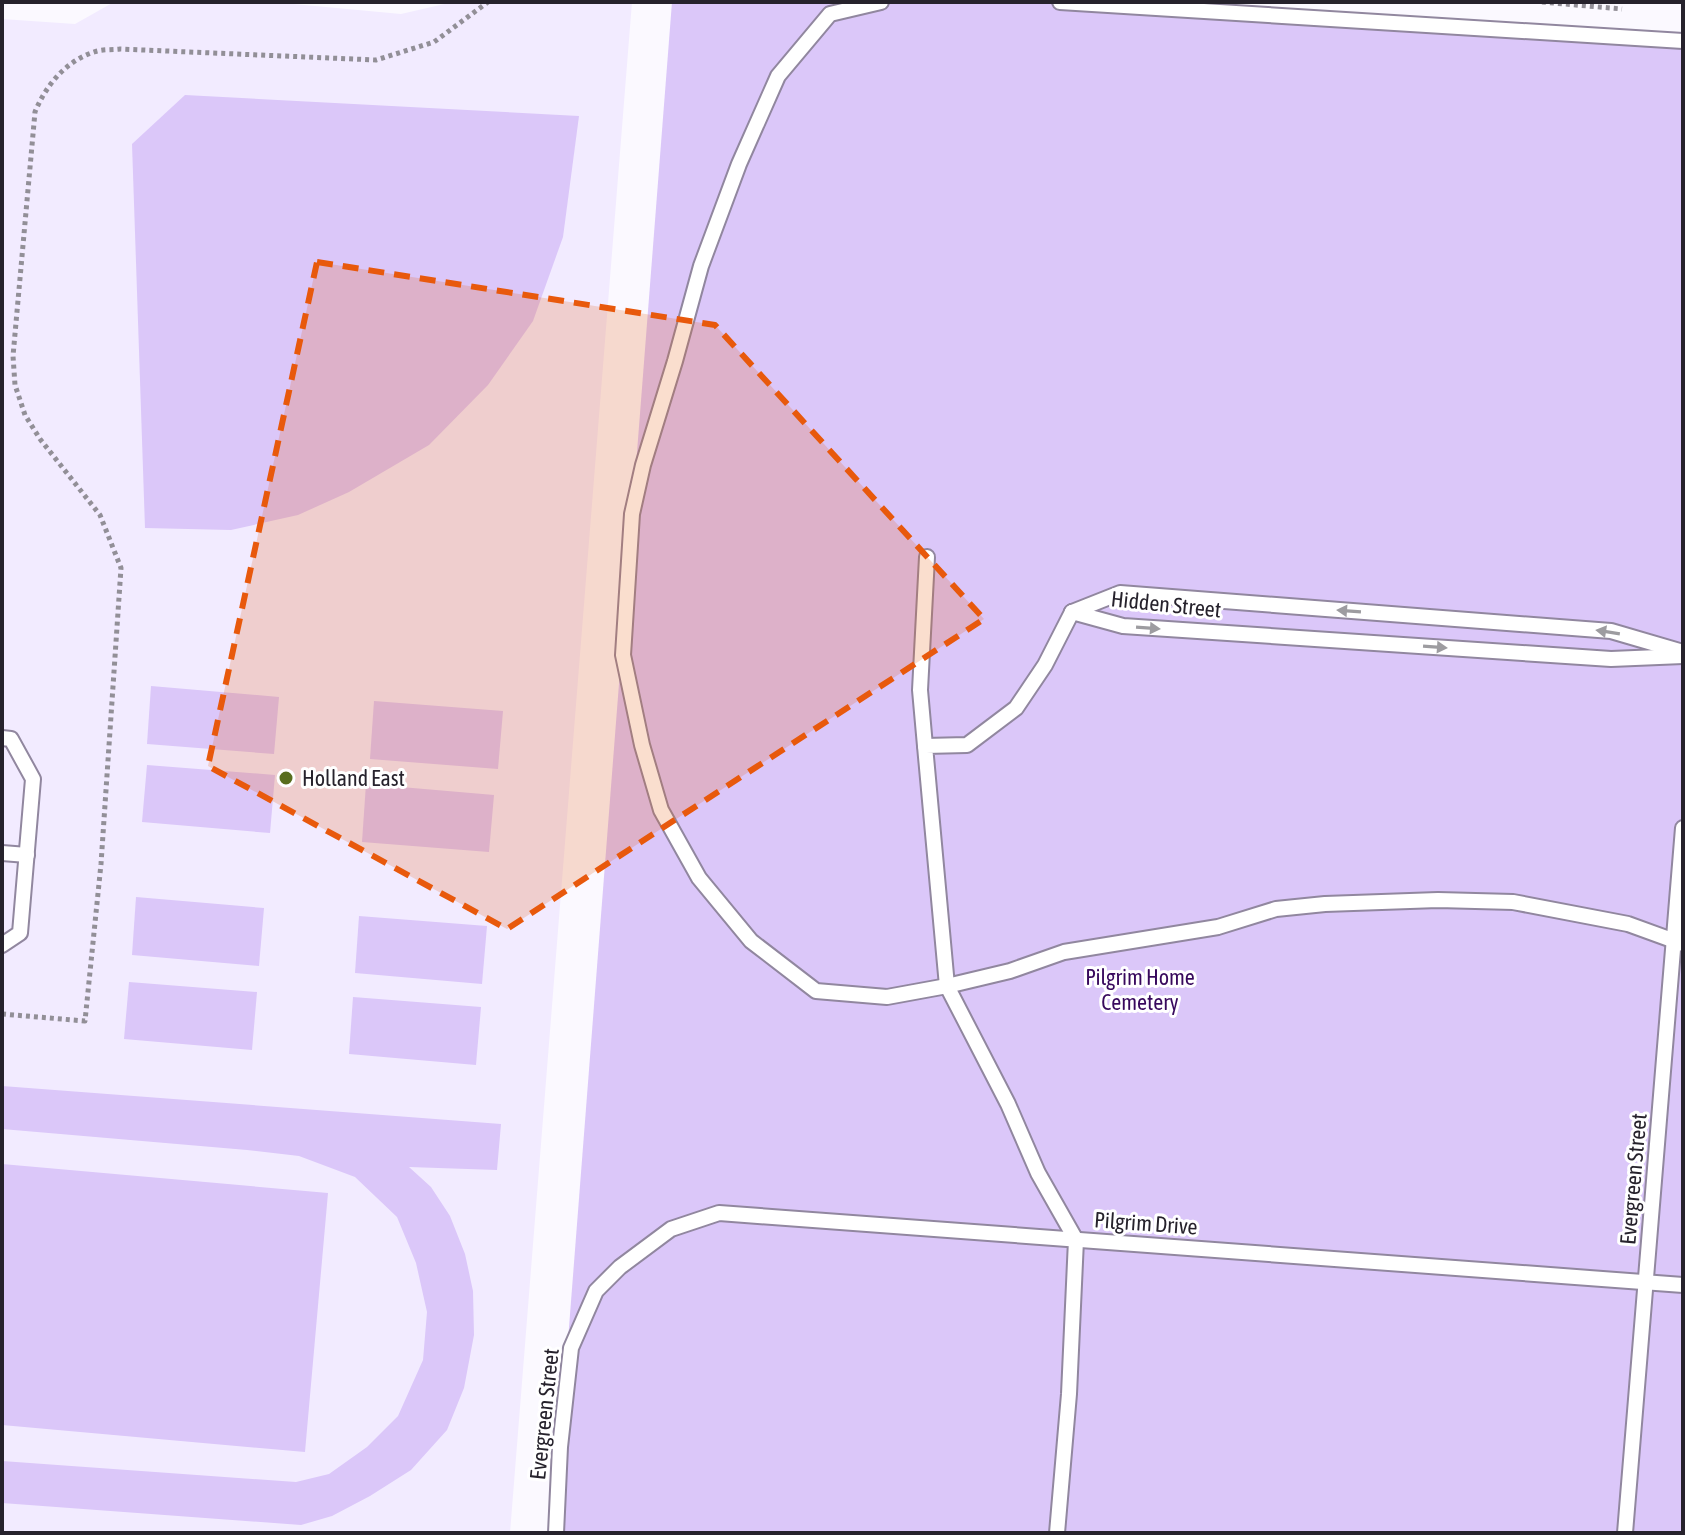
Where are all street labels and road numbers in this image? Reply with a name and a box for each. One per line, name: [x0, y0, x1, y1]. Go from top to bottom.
street label: Hidden Street: [1110, 585, 1222, 623]
street label: Evergreen Street: [1614, 1112, 1652, 1246]
street label: Pilgrim Drive: [1093, 1206, 1199, 1240]
street label: Evergreen Street: [524, 1347, 564, 1481]

